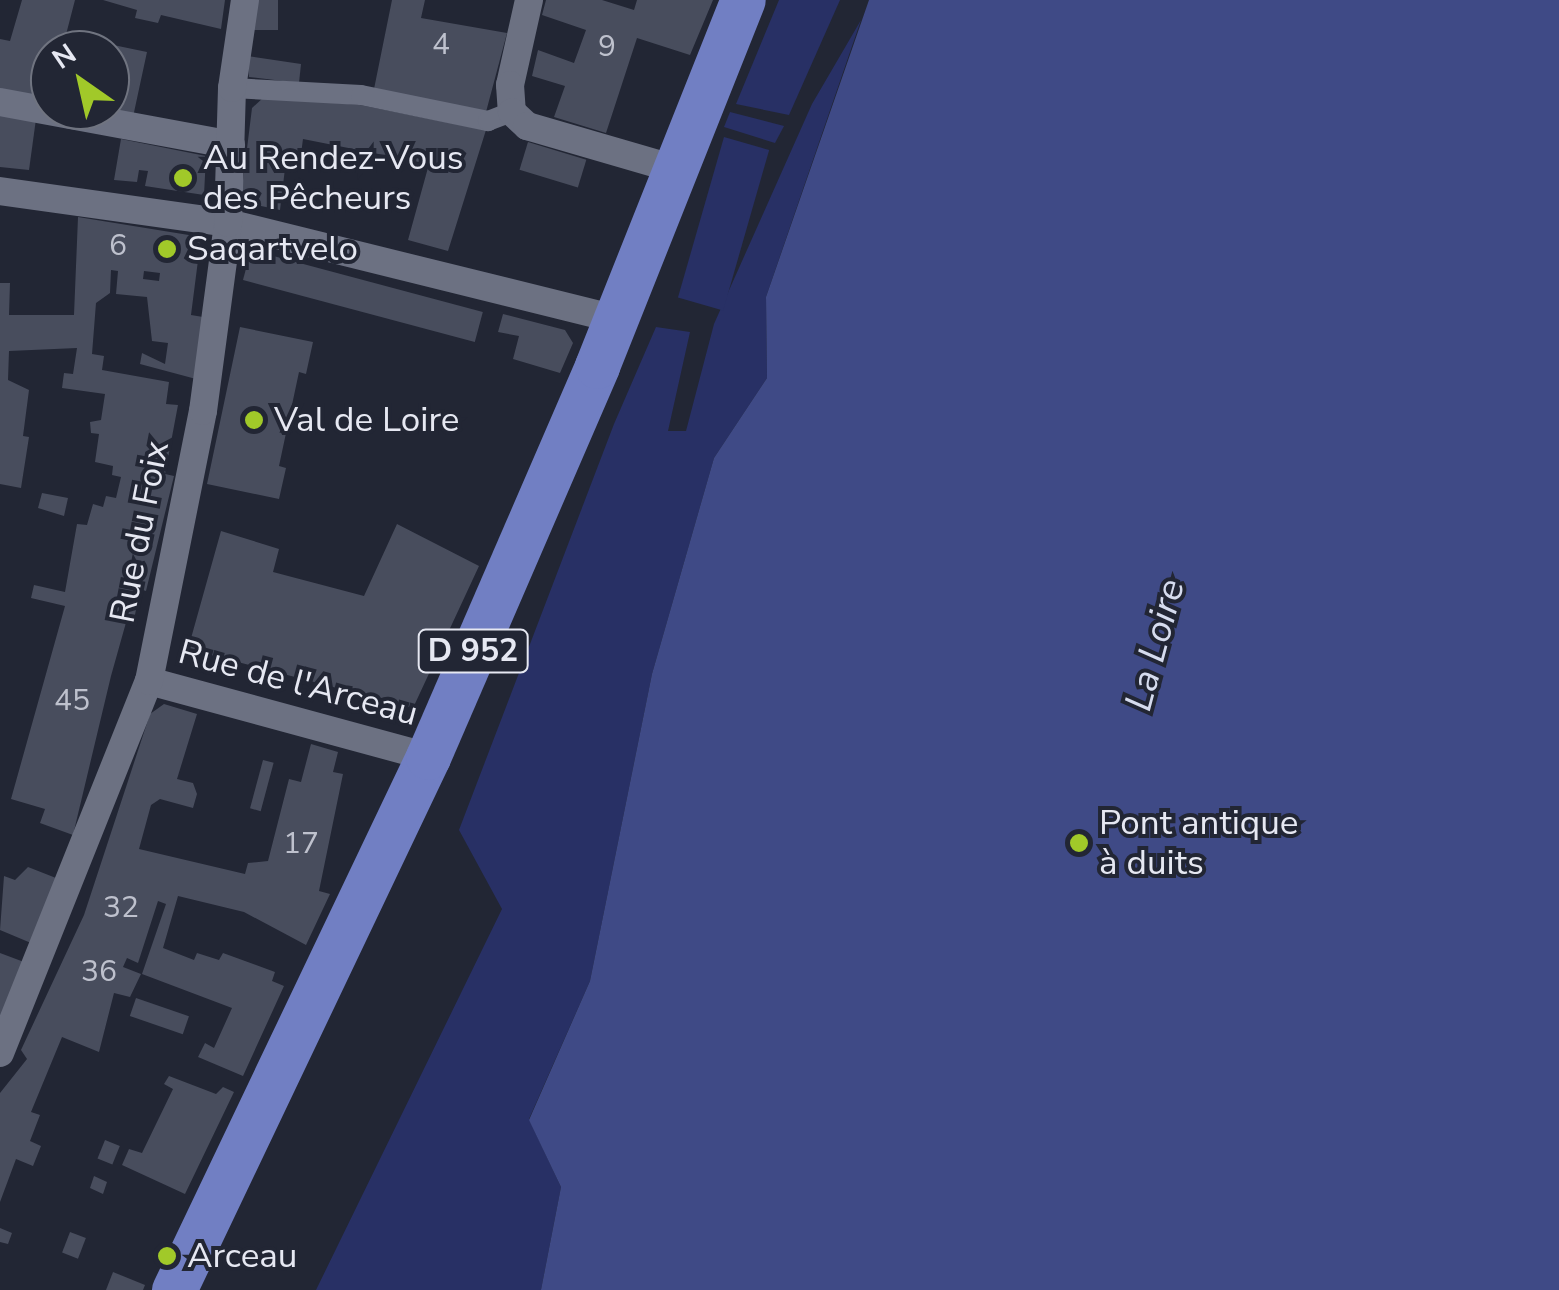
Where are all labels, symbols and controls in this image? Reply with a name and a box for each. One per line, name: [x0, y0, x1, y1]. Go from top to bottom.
house number: 4: [432, 27, 450, 63]
house number: 9: [598, 29, 616, 65]
north arrow: [30, 30, 130, 130]
text: N: [45, 35, 84, 78]
place label: Au Rendez-Vous des Pêcheurs: [203, 137, 464, 219]
marker: Au Rendez-Vous des Pêcheurs: [172, 167, 194, 189]
house number: 6: [109, 228, 127, 264]
place label: Saqartvelo: [187, 228, 358, 270]
marker: Saqartvelo: [156, 238, 178, 260]
place label: Val de Loire: [274, 399, 459, 441]
marker: Val de Loire: [243, 409, 265, 431]
street label: Rue du Foix: [102, 438, 178, 626]
water label: La Loire: [1116, 574, 1194, 716]
road number: D 952: [416, 624, 530, 678]
street label: Rue de l'Arceau: [174, 631, 422, 735]
house number: 45: [54, 683, 90, 719]
place label: Pont antique à duits: [1099, 802, 1298, 884]
house number: 17: [283, 826, 319, 862]
marker: Pont antique à duits: [1068, 832, 1090, 854]
house number: 32: [103, 890, 139, 926]
house number: 36: [81, 954, 117, 990]
place label: Arceau: [187, 1235, 297, 1277]
marker: Arceau: [156, 1245, 178, 1267]

